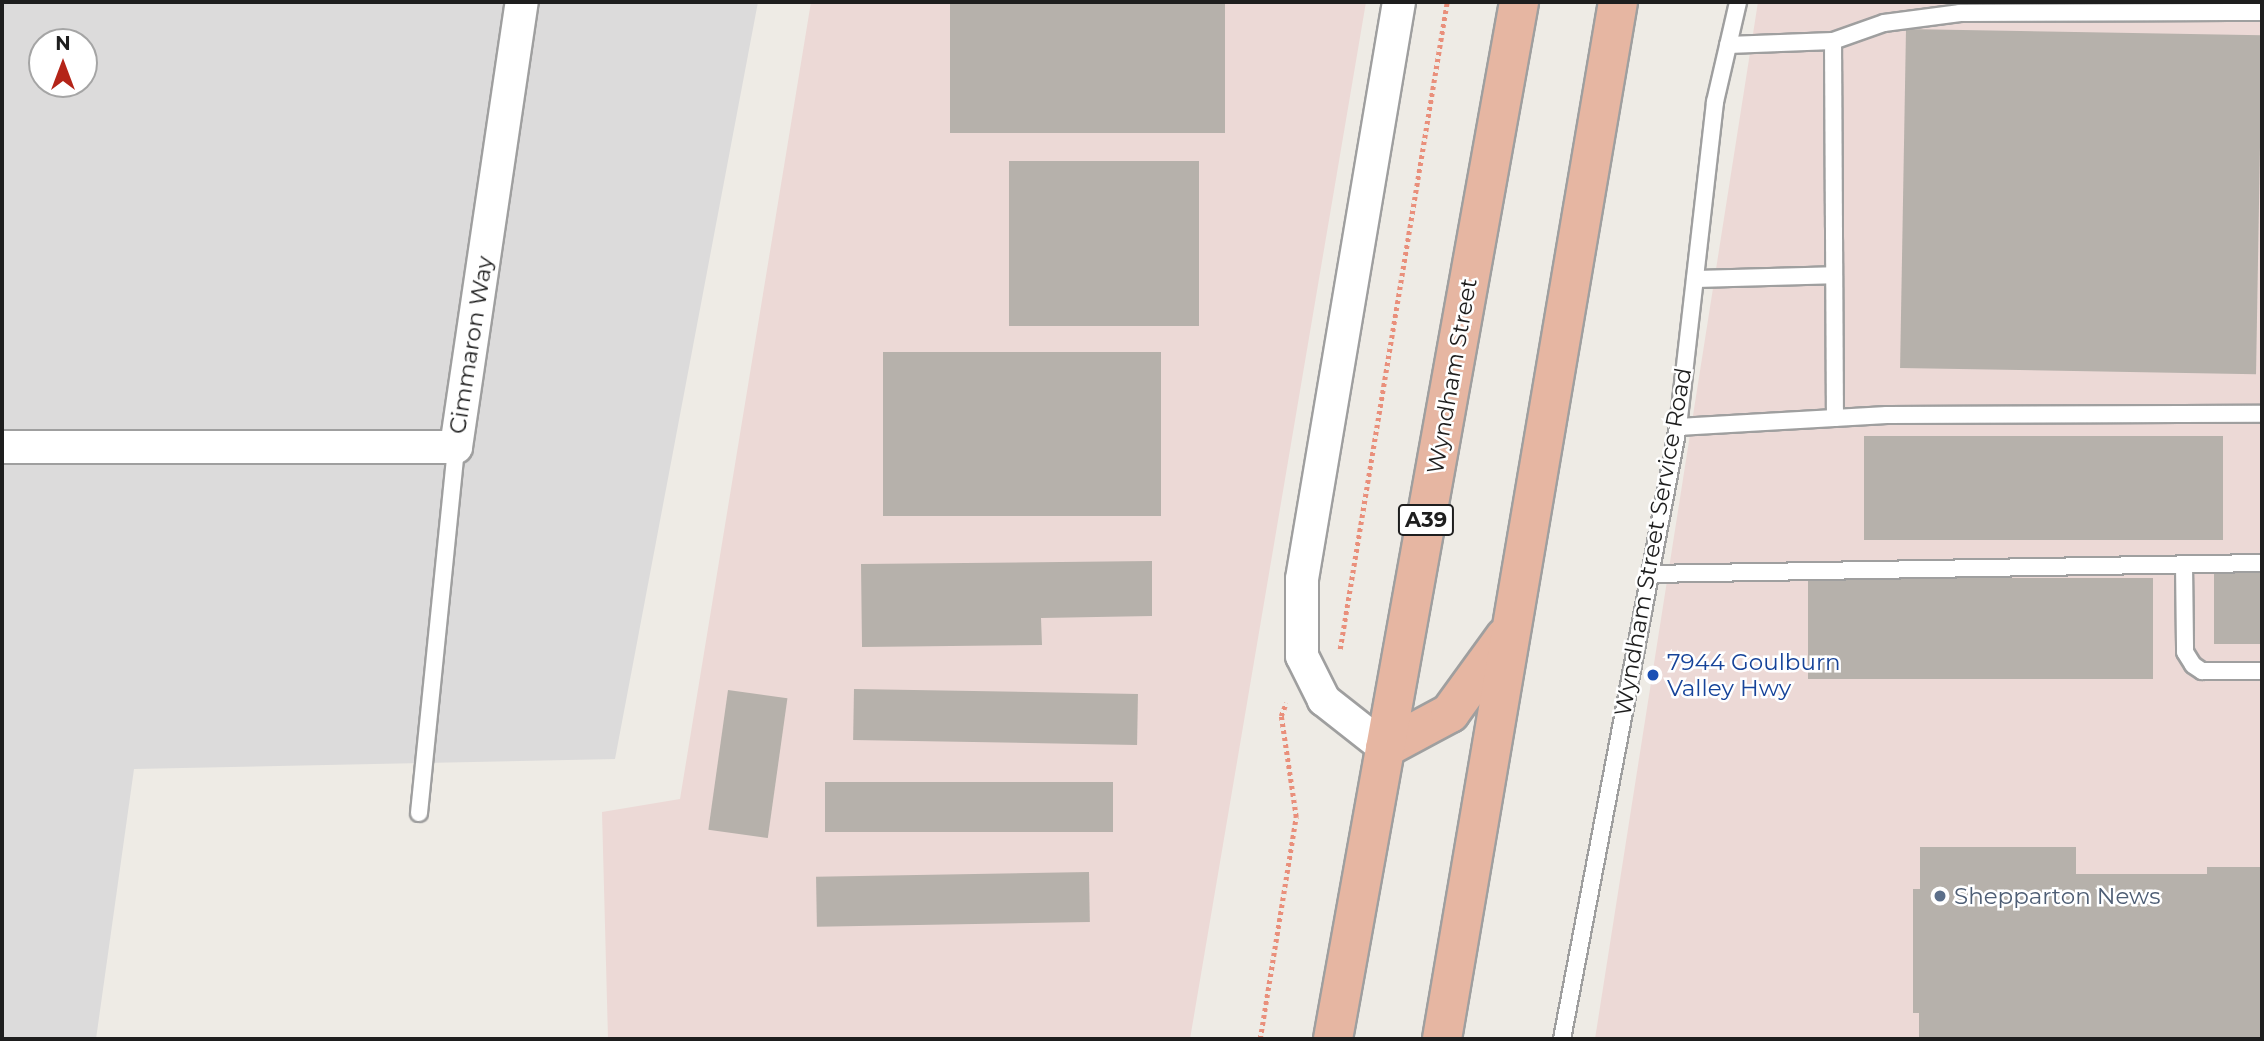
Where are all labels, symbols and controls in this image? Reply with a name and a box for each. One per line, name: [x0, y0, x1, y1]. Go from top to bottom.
north arrow: [28, 28, 98, 98]
text: N: [55, 32, 71, 55]
street label: Cimmaron Way: [443, 254, 499, 436]
street label: Wyndham Street: [1421, 276, 1483, 476]
street label: Wyndham Street Service Road: [1609, 366, 1697, 718]
road number: A39: [1396, 503, 1456, 538]
place label: 7944 Goulburn Valley Hwy: [1667, 648, 1840, 702]
marker: 7944 Goulburn Valley Hwy: [1645, 667, 1661, 683]
place label: Shepparton News: [1954, 882, 2160, 910]
marker: Shepparton News: [1932, 888, 1948, 904]

